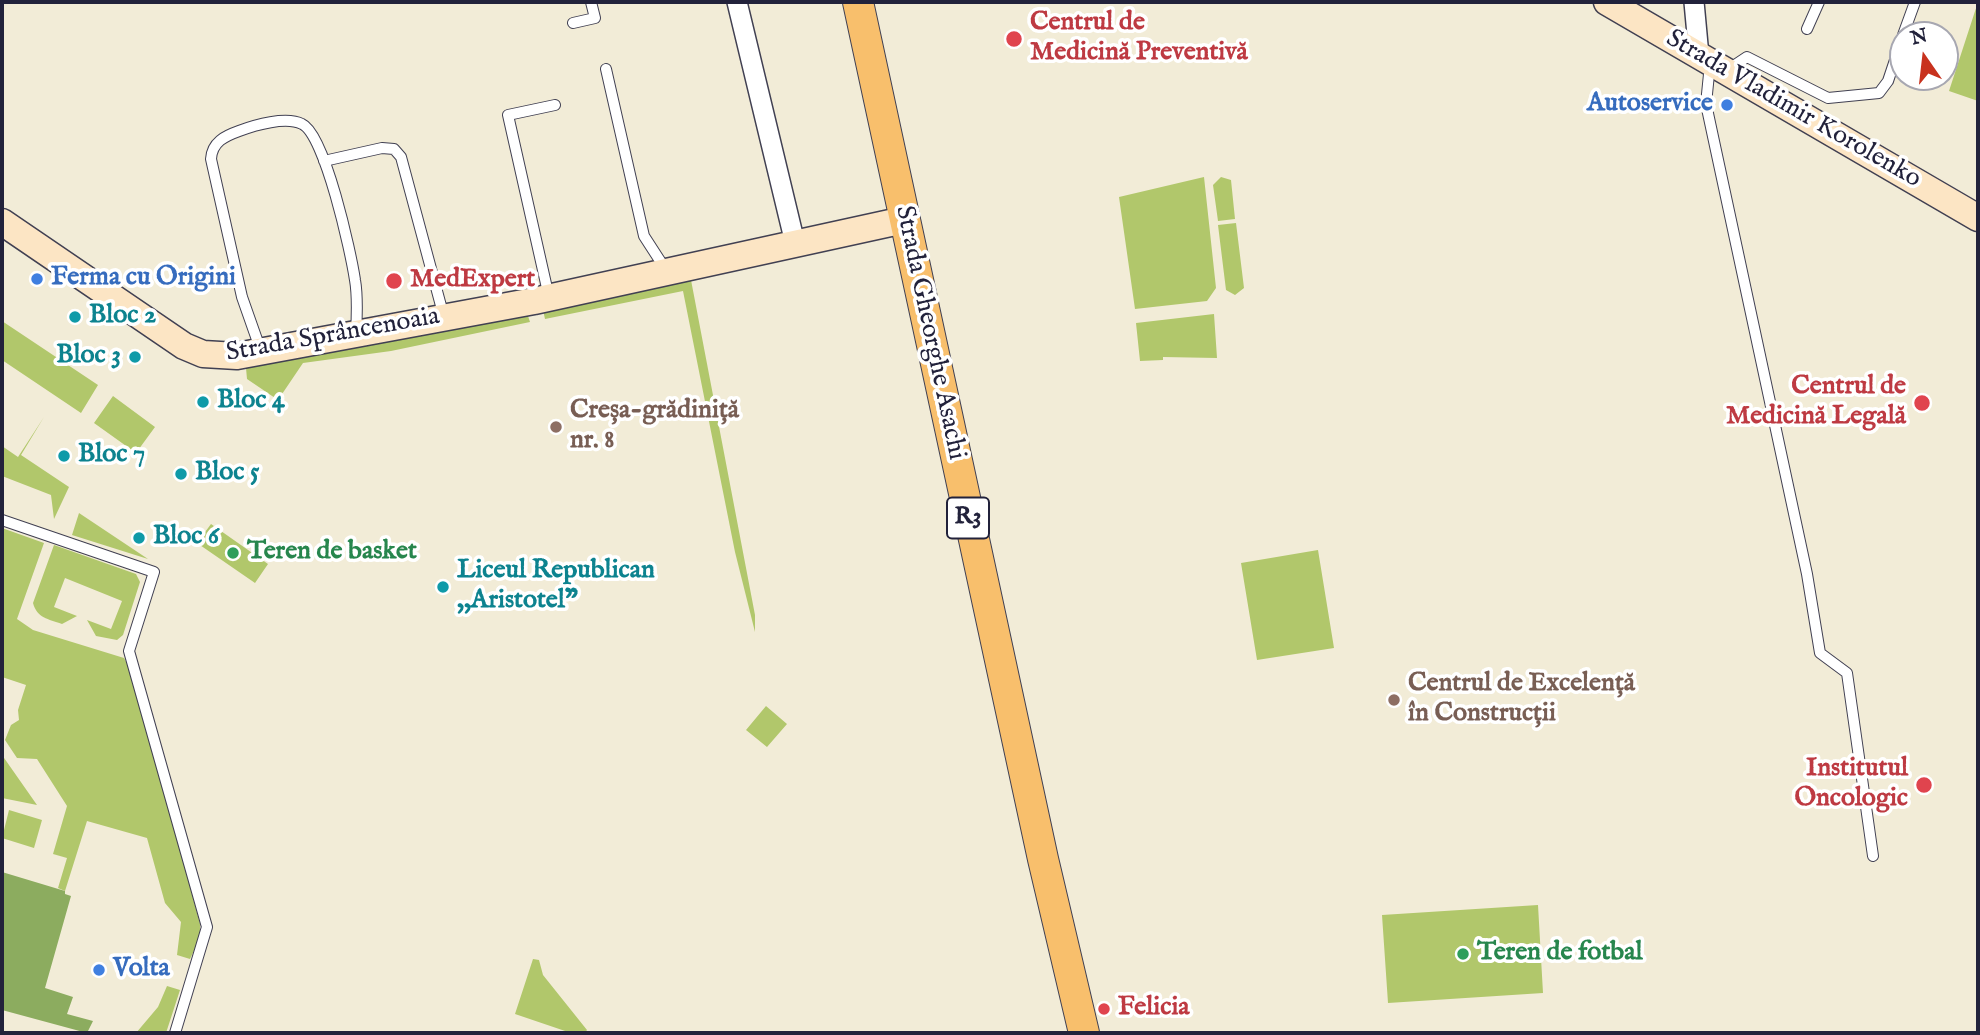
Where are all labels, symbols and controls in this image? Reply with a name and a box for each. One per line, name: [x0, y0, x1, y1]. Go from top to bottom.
place label: Centrul de Medicină Preventivă: [1030, 8, 1248, 70]
north arrow: [1889, 21, 1959, 91]
street label: Strada Vladimir Korolenko: [1660, 24, 1926, 196]
text: N: [1909, 24, 1930, 51]
marker: Centrul de Medicină Preventivă: [1004, 29, 1024, 49]
place label: Autoservice: [1587, 89, 1713, 121]
marker: Autoservice: [1719, 97, 1735, 113]
street label: Strada Gheorghe Asachi: [887, 203, 971, 463]
place label: Ferma cu Origini: [51, 263, 236, 295]
place label: MedExpert: [410, 265, 535, 297]
marker: Ferma cu Origini: [29, 271, 45, 287]
marker: MedExpert: [384, 271, 404, 291]
place label: Bloc 2: [89, 301, 156, 333]
street label: Strada Sprâncenoaia: [224, 302, 442, 370]
marker: Bloc 2: [67, 309, 83, 325]
place label: Bloc 3: [56, 341, 121, 373]
marker: Bloc 3: [127, 349, 143, 365]
place label: Centrul de Medicină Legală: [1726, 372, 1906, 434]
place label: Bloc 4: [217, 386, 285, 418]
marker: Centrul de Medicină Legală: [1912, 393, 1932, 413]
marker: Bloc 4: [195, 394, 211, 410]
place label: Creșa-grădiniță nr. 8: [570, 396, 739, 458]
marker: Creșa-grădiniță nr. 8: [548, 419, 564, 435]
place label: Bloc 7: [78, 440, 145, 472]
marker: Bloc 7: [56, 448, 72, 464]
place label: Bloc 5: [195, 458, 259, 490]
marker: Bloc 5: [173, 466, 189, 482]
road number: R3: [947, 498, 989, 538]
place label: Bloc 6: [153, 522, 219, 554]
marker: Bloc 6: [131, 530, 147, 546]
place label: Teren de basket: [247, 537, 417, 569]
marker: Teren de basket: [225, 545, 241, 561]
place label: Liceul Republican ,,Aristotel": [457, 556, 655, 618]
marker: Liceul Republican ,,Aristotel": [435, 579, 451, 595]
place label: Centrul de Excelență în Construcții: [1408, 669, 1635, 730]
marker: Centrul de Excelență în Construcții: [1386, 692, 1402, 708]
place label: Institutul Oncologic: [1794, 754, 1908, 816]
marker: Institutul Oncologic: [1914, 775, 1934, 795]
place label: Teren de fotbal: [1477, 938, 1643, 970]
marker: Teren de fotbal: [1455, 946, 1471, 962]
place label: Volta: [113, 954, 170, 986]
marker: Volta: [91, 962, 107, 978]
place label: Felicia: [1118, 993, 1190, 1025]
marker: Felicia: [1096, 1001, 1112, 1017]

